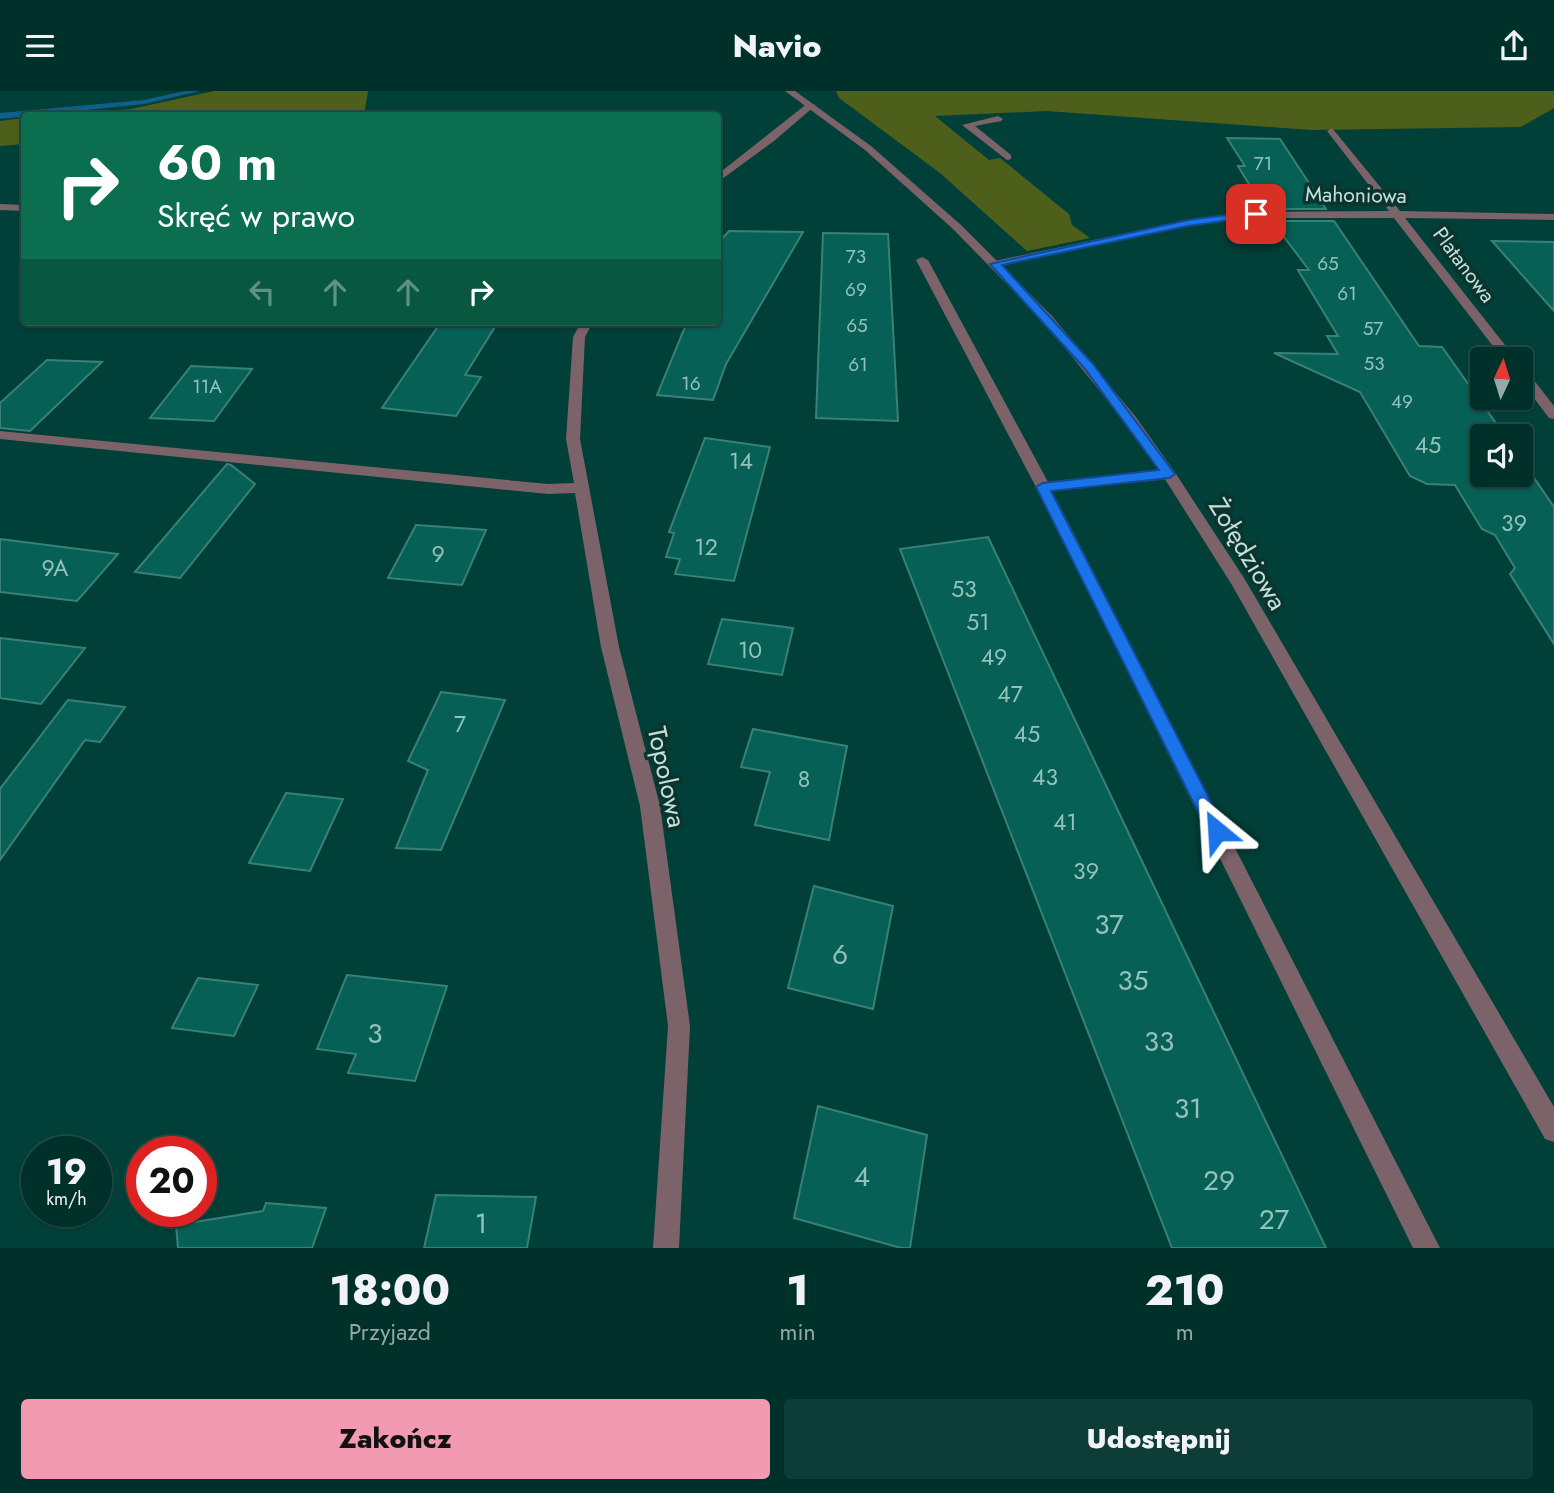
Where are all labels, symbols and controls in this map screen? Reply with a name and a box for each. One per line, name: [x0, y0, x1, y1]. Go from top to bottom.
text: Navio: [732, 23, 822, 69]
icon: menu: [21, 27, 59, 65]
icon: share: [1495, 27, 1533, 65]
text: 60 m: [157, 128, 277, 198]
icon: right: [42, 140, 133, 231]
house number: 71: [1254, 150, 1272, 177]
street label: Mahoniowa: [1305, 179, 1407, 211]
pin: [1226, 184, 1286, 244]
text: Skręć w prawo: [157, 193, 355, 239]
icon: arrive: [1237, 195, 1275, 233]
street label: Platanowa: [1425, 221, 1503, 309]
house number: 73: [846, 243, 866, 270]
house number: 65: [1317, 250, 1339, 277]
icon: left: [243, 273, 281, 311]
icon: ahead: [316, 273, 354, 311]
icon: ahead: [389, 273, 427, 311]
icon: right: [462, 273, 500, 311]
house number: 69: [845, 276, 867, 303]
house number: 61: [1337, 280, 1357, 307]
house number: 65: [846, 312, 868, 339]
house number: 57: [1363, 315, 1383, 342]
north arrow: [1470, 347, 1533, 409]
map controls: [1470, 347, 1533, 487]
house number: 53: [1363, 350, 1385, 377]
house number: 61: [848, 351, 868, 378]
house number: 16: [681, 370, 701, 397]
house number: 11A: [192, 373, 222, 400]
house number: 49: [1391, 388, 1413, 415]
button: sound: [1470, 424, 1533, 487]
house number: 45: [1415, 428, 1441, 462]
house number: 14: [729, 444, 753, 478]
street label: Żołędziowa: [1199, 491, 1297, 617]
house number: 39: [1501, 506, 1527, 540]
house number: 12: [694, 530, 718, 564]
house number: 9: [431, 537, 445, 571]
house number: 9A: [42, 551, 69, 585]
house number: 53: [951, 572, 977, 606]
house number: 51: [966, 605, 990, 639]
house number: 10: [738, 633, 762, 667]
house number: 49: [981, 640, 1007, 674]
house number: 47: [997, 677, 1023, 711]
house number: 7: [454, 707, 466, 741]
house number: 45: [1014, 717, 1040, 751]
street label: Topolowa: [638, 723, 696, 831]
house number: 43: [1032, 760, 1058, 794]
house number: 8: [798, 762, 810, 796]
position arrow: [1180, 794, 1254, 868]
house number: 41: [1053, 805, 1077, 839]
house number: 39: [1073, 854, 1099, 888]
house number: 37: [1094, 904, 1124, 945]
house number: 6: [832, 934, 848, 975]
house number: 35: [1117, 960, 1149, 1001]
house number: 3: [367, 1013, 383, 1054]
house number: 33: [1144, 1021, 1174, 1062]
house number: 31: [1174, 1088, 1202, 1129]
speed limit sign: 20: [126, 1136, 217, 1227]
text: 19: [46, 1147, 87, 1197]
house number: 4: [854, 1156, 870, 1197]
house number: 29: [1203, 1160, 1235, 1201]
text: km/h: [46, 1186, 87, 1212]
house number: 27: [1259, 1199, 1290, 1240]
house number: 1: [475, 1203, 487, 1244]
text: 18:00: [330, 1260, 450, 1321]
text: 1: [786, 1260, 809, 1321]
text: 210: [1145, 1260, 1224, 1321]
text: Przyjazd: [349, 1315, 431, 1349]
text: min: [780, 1315, 816, 1349]
text: m: [1176, 1315, 1194, 1349]
button: Zakończ: [21, 1399, 770, 1479]
button: Udostępnij: [784, 1399, 1533, 1479]

